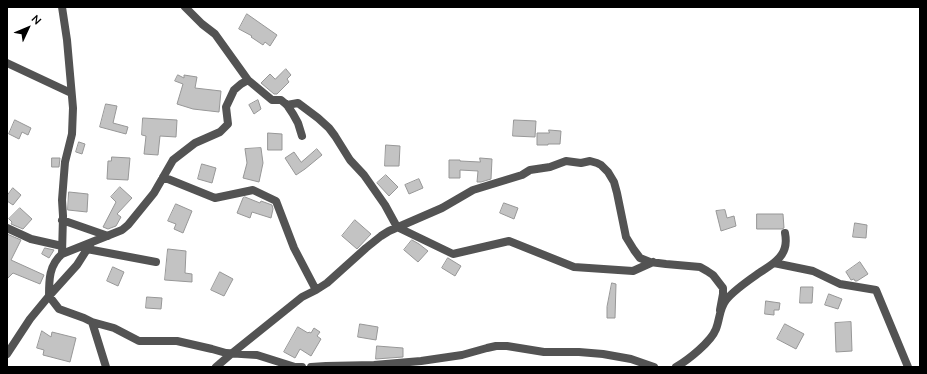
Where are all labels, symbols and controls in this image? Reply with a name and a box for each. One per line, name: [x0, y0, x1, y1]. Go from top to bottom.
north arrow: [8, 8, 48, 48]
text: N: [29, 12, 45, 28]

